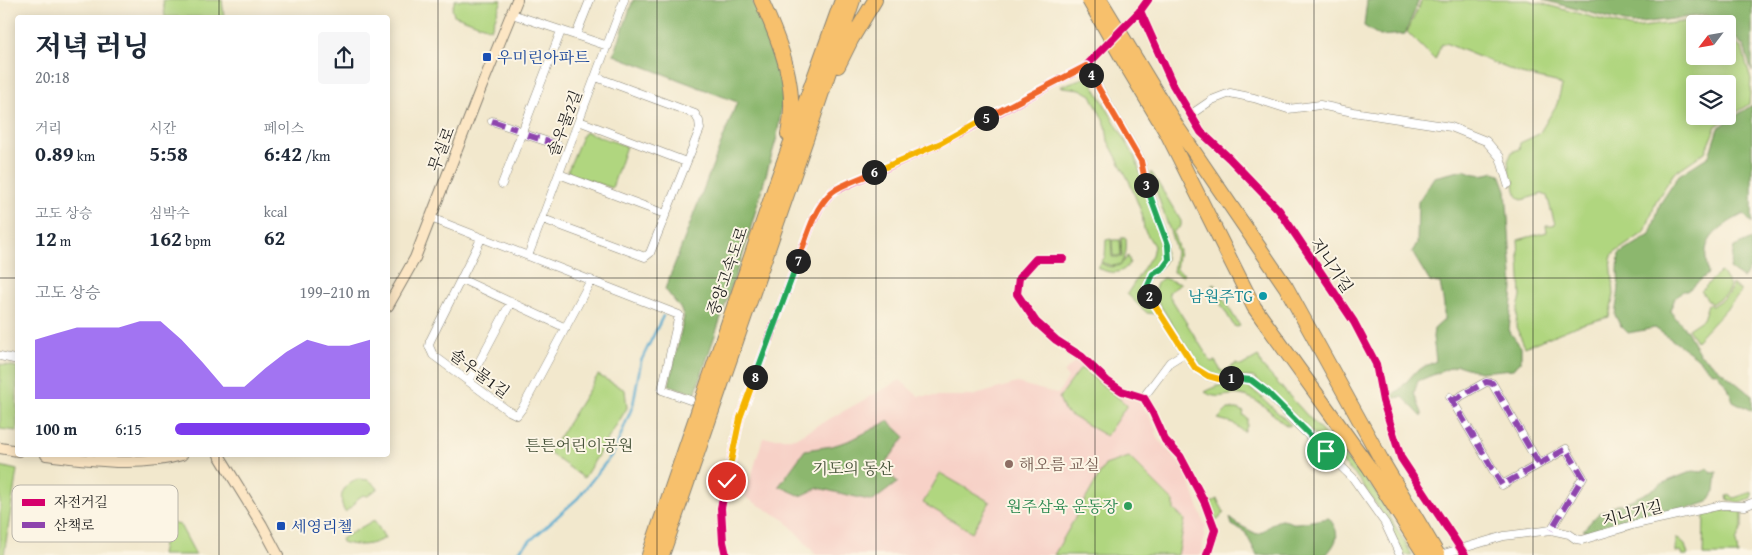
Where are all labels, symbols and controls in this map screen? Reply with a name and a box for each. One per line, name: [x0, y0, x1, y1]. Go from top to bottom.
north arrow: [1686, 15, 1736, 65]
map controls: [1686, 15, 1736, 125]
text: 저녁 러닝: [35, 25, 149, 66]
button: share: [318, 32, 370, 84]
place label: 우미린아파트: [497, 45, 590, 69]
marker: 우미린아파트: [481, 51, 493, 63]
pin: 4: [1078, 62, 1104, 88]
text: 20:18: [35, 65, 70, 89]
text: 4: [1088, 65, 1095, 85]
button: layers: [1686, 75, 1736, 125]
street label: 솔우물2길: [540, 86, 588, 160]
pin: 5: [974, 106, 998, 130]
text: 5: [983, 108, 990, 128]
text: 거리: [35, 118, 62, 138]
text: 시간: [149, 118, 176, 138]
text: 페이스: [264, 118, 304, 138]
street label: 무실로: [421, 123, 461, 175]
text: 0.89: [35, 138, 74, 169]
text: 5:58: [149, 138, 188, 169]
text: 6:42: [264, 138, 302, 169]
text: km: [74, 146, 95, 166]
text: /km: [302, 146, 330, 166]
pin: 6: [862, 160, 886, 184]
text: 6: [871, 162, 878, 182]
pin: 3: [1134, 172, 1158, 198]
text: 3: [1143, 175, 1150, 195]
text: kcal: [264, 202, 288, 222]
text: 고도 상승: [35, 203, 92, 223]
text: 심박수: [149, 203, 190, 223]
text: 62: [264, 222, 285, 253]
text: 12: [35, 223, 57, 254]
text: 162: [149, 223, 182, 254]
street label: 중앙고속도로: [701, 223, 754, 319]
text: m: [57, 231, 71, 251]
text: bpm: [182, 231, 211, 251]
street label: 지니기길: [1305, 233, 1359, 297]
pin: 7: [786, 248, 810, 274]
text: 7: [795, 251, 802, 271]
text: 고도 상승: [35, 280, 100, 304]
text: 199–210 m: [300, 280, 370, 304]
pin: 2: [1136, 284, 1162, 308]
place label: 남원주TG: [1188, 284, 1254, 308]
text: 2: [1146, 286, 1153, 306]
marker: 남원주TG: [1257, 290, 1269, 302]
street label: 솔우물1길: [445, 342, 515, 404]
pin: 8: [742, 364, 768, 390]
pin: 1: [1218, 366, 1244, 390]
text: 8: [752, 367, 759, 387]
text: 1: [1228, 368, 1235, 388]
text: 100 m: [35, 417, 77, 441]
text: 6:15: [115, 417, 142, 441]
pin: [1305, 430, 1347, 472]
park label: 튼튼어린이공원: [525, 433, 633, 457]
icon: arrive: [1312, 437, 1340, 465]
place label: 해오름 교실: [1019, 452, 1100, 476]
park label: 기도의 동산: [813, 456, 894, 480]
marker: 해오름 교실: [1003, 458, 1015, 470]
pin: [706, 460, 748, 502]
icon: check: [713, 467, 741, 495]
legend: [12, 485, 178, 542]
text: 자전거길: [54, 492, 108, 512]
place label: 원주삼육 운동장: [1006, 494, 1119, 518]
street label: 지니기길: [1599, 494, 1665, 532]
marker: 원주삼육 운동장: [1122, 500, 1134, 512]
place label: 세영리첼: [291, 514, 353, 538]
text: 산책로: [54, 515, 95, 535]
marker: 세영리첼: [275, 520, 287, 532]

